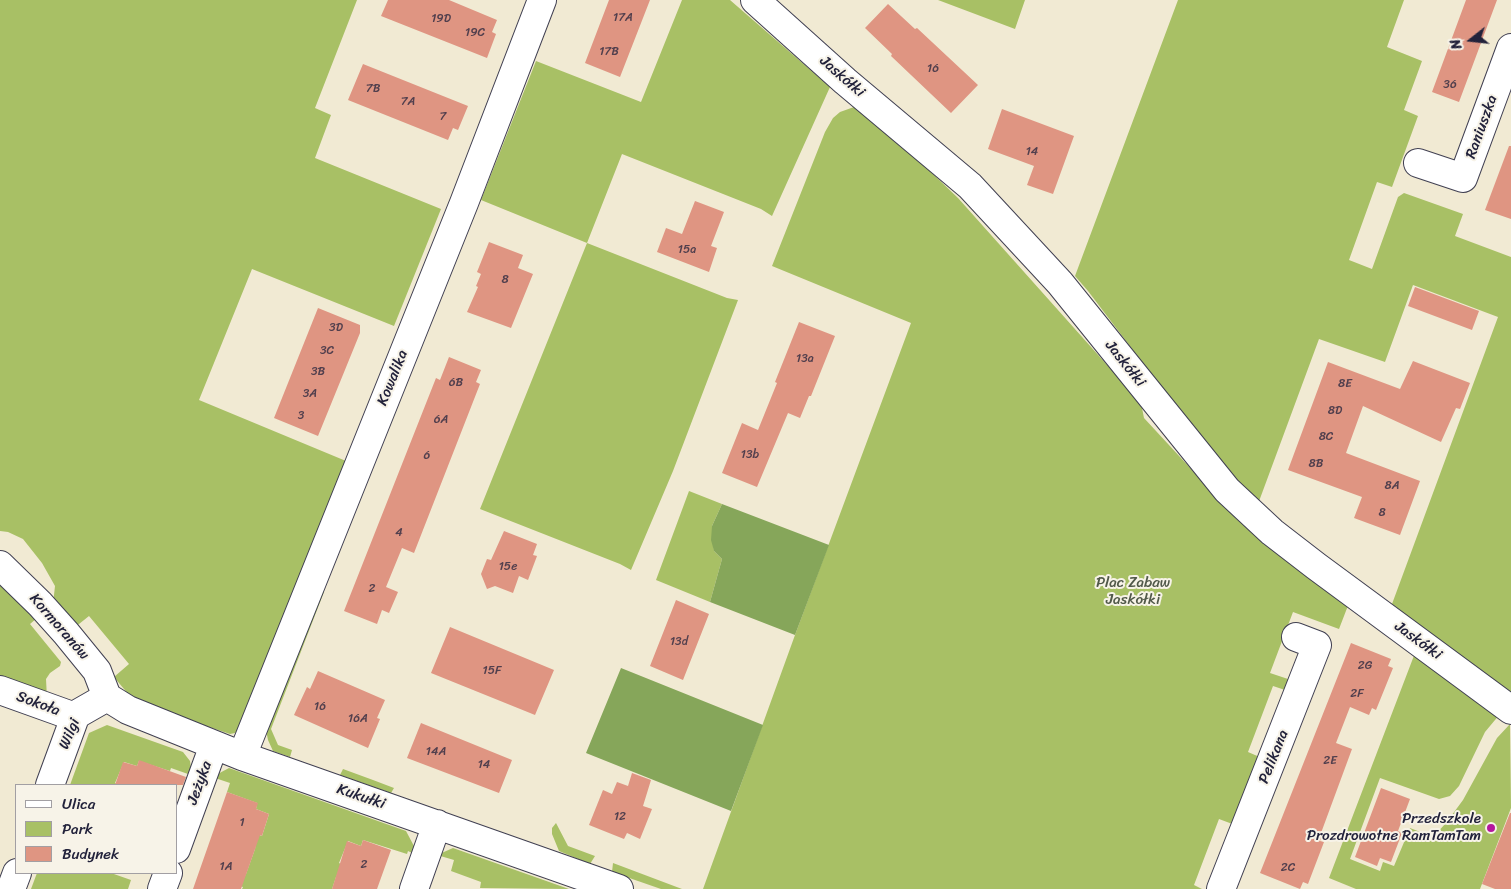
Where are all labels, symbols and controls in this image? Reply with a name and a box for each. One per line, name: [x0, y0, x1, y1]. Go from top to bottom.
house number: 17A: [613, 11, 633, 25]
house number: 19D: [431, 12, 451, 26]
north arrow: [1446, 15, 1496, 65]
house number: 19C: [465, 26, 485, 40]
text: N: [1443, 36, 1469, 52]
house number: 17B: [599, 45, 619, 59]
street label: Jaskółki: [816, 52, 868, 102]
house number: 16: [927, 62, 939, 76]
house number: 36: [1443, 78, 1457, 92]
house number: 7B: [366, 82, 380, 96]
street label: Raniuszka: [1462, 93, 1502, 161]
house number: 7A: [401, 95, 415, 109]
house number: 7: [440, 110, 446, 124]
house number: 14: [1026, 145, 1038, 159]
house number: 15a: [678, 243, 696, 257]
house number: 8: [501, 273, 509, 287]
house number: 3D: [329, 321, 343, 335]
street label: Jaskółki: [1101, 337, 1149, 391]
house number: 3C: [320, 344, 334, 358]
street label: Kowalika: [374, 347, 412, 409]
house number: 13a: [796, 352, 814, 366]
house number: 3B: [311, 365, 325, 379]
house number: 6B: [449, 376, 463, 390]
house number: 8E: [1338, 377, 1352, 391]
house number: 3A: [303, 387, 317, 401]
house number: 8D: [1328, 404, 1342, 418]
house number: 3: [298, 409, 304, 423]
house number: 6A: [434, 413, 448, 427]
house number: 8C: [1319, 430, 1333, 444]
house number: 13b: [741, 448, 759, 462]
house number: 6: [424, 449, 430, 463]
house number: 8B: [1309, 457, 1323, 471]
house number: 8A: [1384, 479, 1400, 493]
house number: 8: [1378, 506, 1386, 520]
house number: 4: [395, 526, 403, 540]
house number: 15e: [499, 560, 517, 574]
park label: Plac Zabaw Jaskółki: [1096, 574, 1170, 609]
house number: 2: [369, 582, 375, 596]
street label: Kormoranów: [25, 590, 93, 664]
street label: Jaskółki: [1391, 618, 1445, 664]
house number: 13d: [670, 635, 688, 649]
house number: 2G: [1358, 659, 1372, 673]
house number: 15F: [482, 664, 502, 678]
house number: 2F: [1350, 687, 1364, 701]
street label: Sokoła: [14, 688, 62, 720]
house number: 16: [314, 700, 326, 714]
house number: 16A: [348, 712, 368, 726]
street label: Wilgi: [56, 716, 84, 752]
street label: Pelikana: [1255, 727, 1293, 787]
house number: 14A: [426, 745, 446, 759]
house number: 2E: [1323, 754, 1337, 768]
house number: 14: [478, 758, 490, 772]
street label: Jeżyka: [184, 759, 216, 807]
street label: Kukułki: [334, 780, 388, 814]
legend: [15, 784, 178, 874]
text: Ulica: [62, 791, 95, 817]
house number: 12: [614, 810, 626, 824]
place label: Przedszkole Prozdrowotne RamTamTam: [1307, 810, 1481, 845]
text: Park: [62, 816, 93, 842]
house number: 1: [239, 816, 245, 830]
marker: Przedszkole Prozdrowotne RamTamTam: [1485, 822, 1497, 834]
text: Budynek: [62, 841, 119, 867]
house number: 2: [361, 858, 367, 872]
house number: 1A: [219, 860, 233, 874]
house number: 2C: [1281, 861, 1295, 875]

